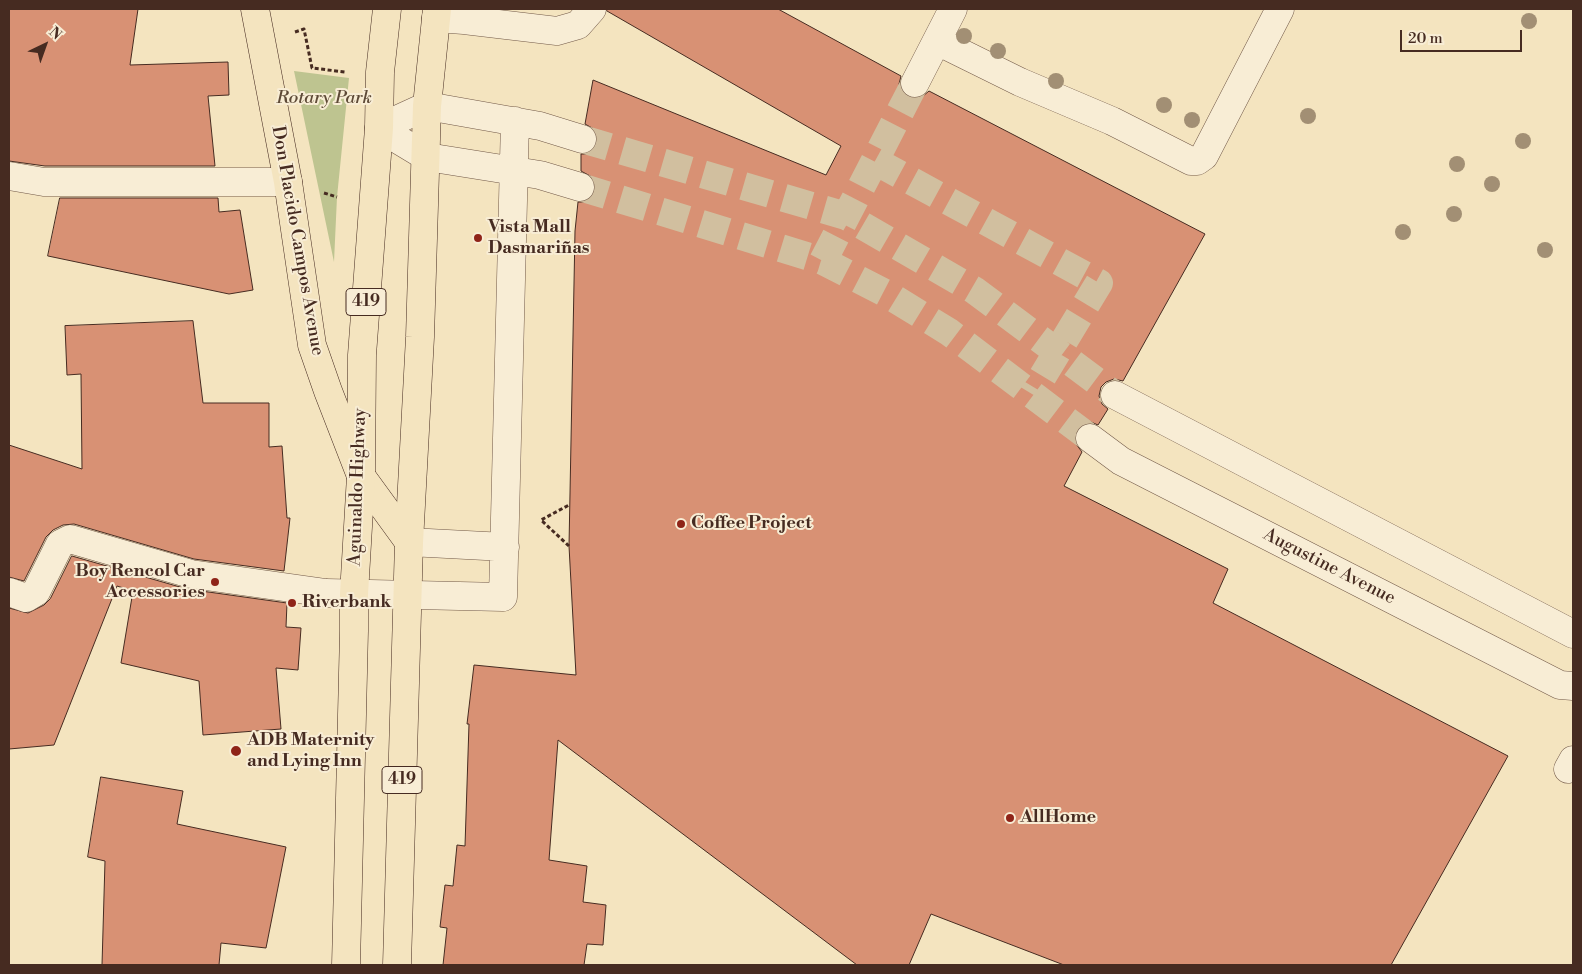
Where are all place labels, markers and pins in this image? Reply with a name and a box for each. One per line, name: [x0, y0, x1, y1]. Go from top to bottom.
place label: Vista Mall Dasmariñas: [488, 217, 590, 260]
marker: Vista Mall Dasmariñas: [472, 232, 484, 244]
place label: Coffee Project: [691, 513, 812, 535]
marker: Coffee Project: [675, 518, 687, 530]
place label: Boy Rencol Car Accessories: [75, 561, 205, 604]
marker: Boy Rencol Car Accessories: [209, 576, 221, 588]
place label: Riverbank: [302, 592, 391, 614]
marker: Riverbank: [286, 597, 298, 609]
place label: ADB Maternity and Lying Inn: [247, 730, 374, 772]
marker: ADB Maternity and Lying Inn: [229, 744, 243, 758]
place label: AllHome: [1020, 807, 1096, 829]
marker: AllHome: [1004, 812, 1016, 824]

